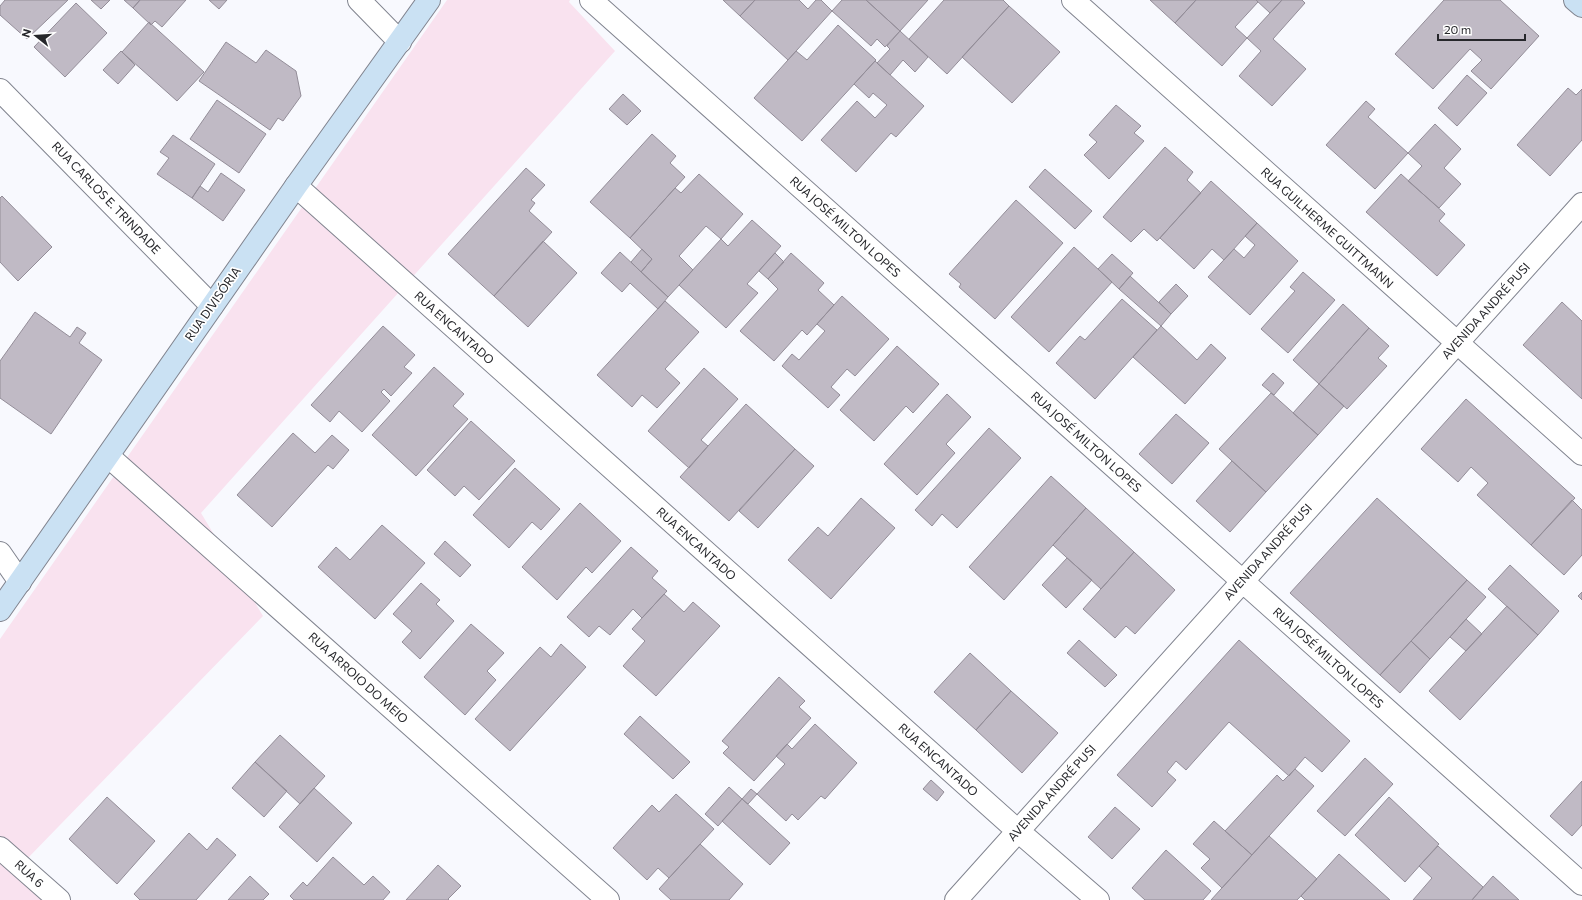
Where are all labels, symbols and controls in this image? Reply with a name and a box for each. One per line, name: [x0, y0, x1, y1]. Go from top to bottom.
north arrow: [16, 16, 56, 56]
scale bar: [1438, 16, 1525, 42]
text: 20 m: [1444, 22, 1471, 36]
text: N: [19, 27, 33, 39]
street label: RUA CARLOS E. TRINDADE: [50, 138, 164, 256]
street label: RUA GUILHERME GUITTMANN: [1259, 164, 1397, 290]
street label: RUA JOSÉ MILTON LOPES: [787, 173, 904, 280]
street label: AVENIDA ANDRÉ PUSI: [1438, 259, 1532, 361]
street label: RUA DIVISÓRIA: [181, 264, 243, 343]
street label: RUA ENCANTADO: [412, 288, 497, 367]
street label: RUA JOSÉ MILTON LOPES: [1028, 388, 1145, 495]
street label: AVENIDA ANDRÉ PUSI: [1220, 500, 1314, 602]
street label: RUA ENCANTADO: [654, 504, 739, 583]
street label: RUA JOSÉ MILTON LOPES: [1270, 604, 1387, 711]
street label: RUA ARROIO DO MEIO: [306, 629, 411, 726]
street label: RUA ENCANTADO: [896, 720, 981, 799]
street label: AVENIDA ANDRÉ PUSI: [1004, 741, 1098, 843]
street label: RUA 6: [12, 857, 47, 890]

